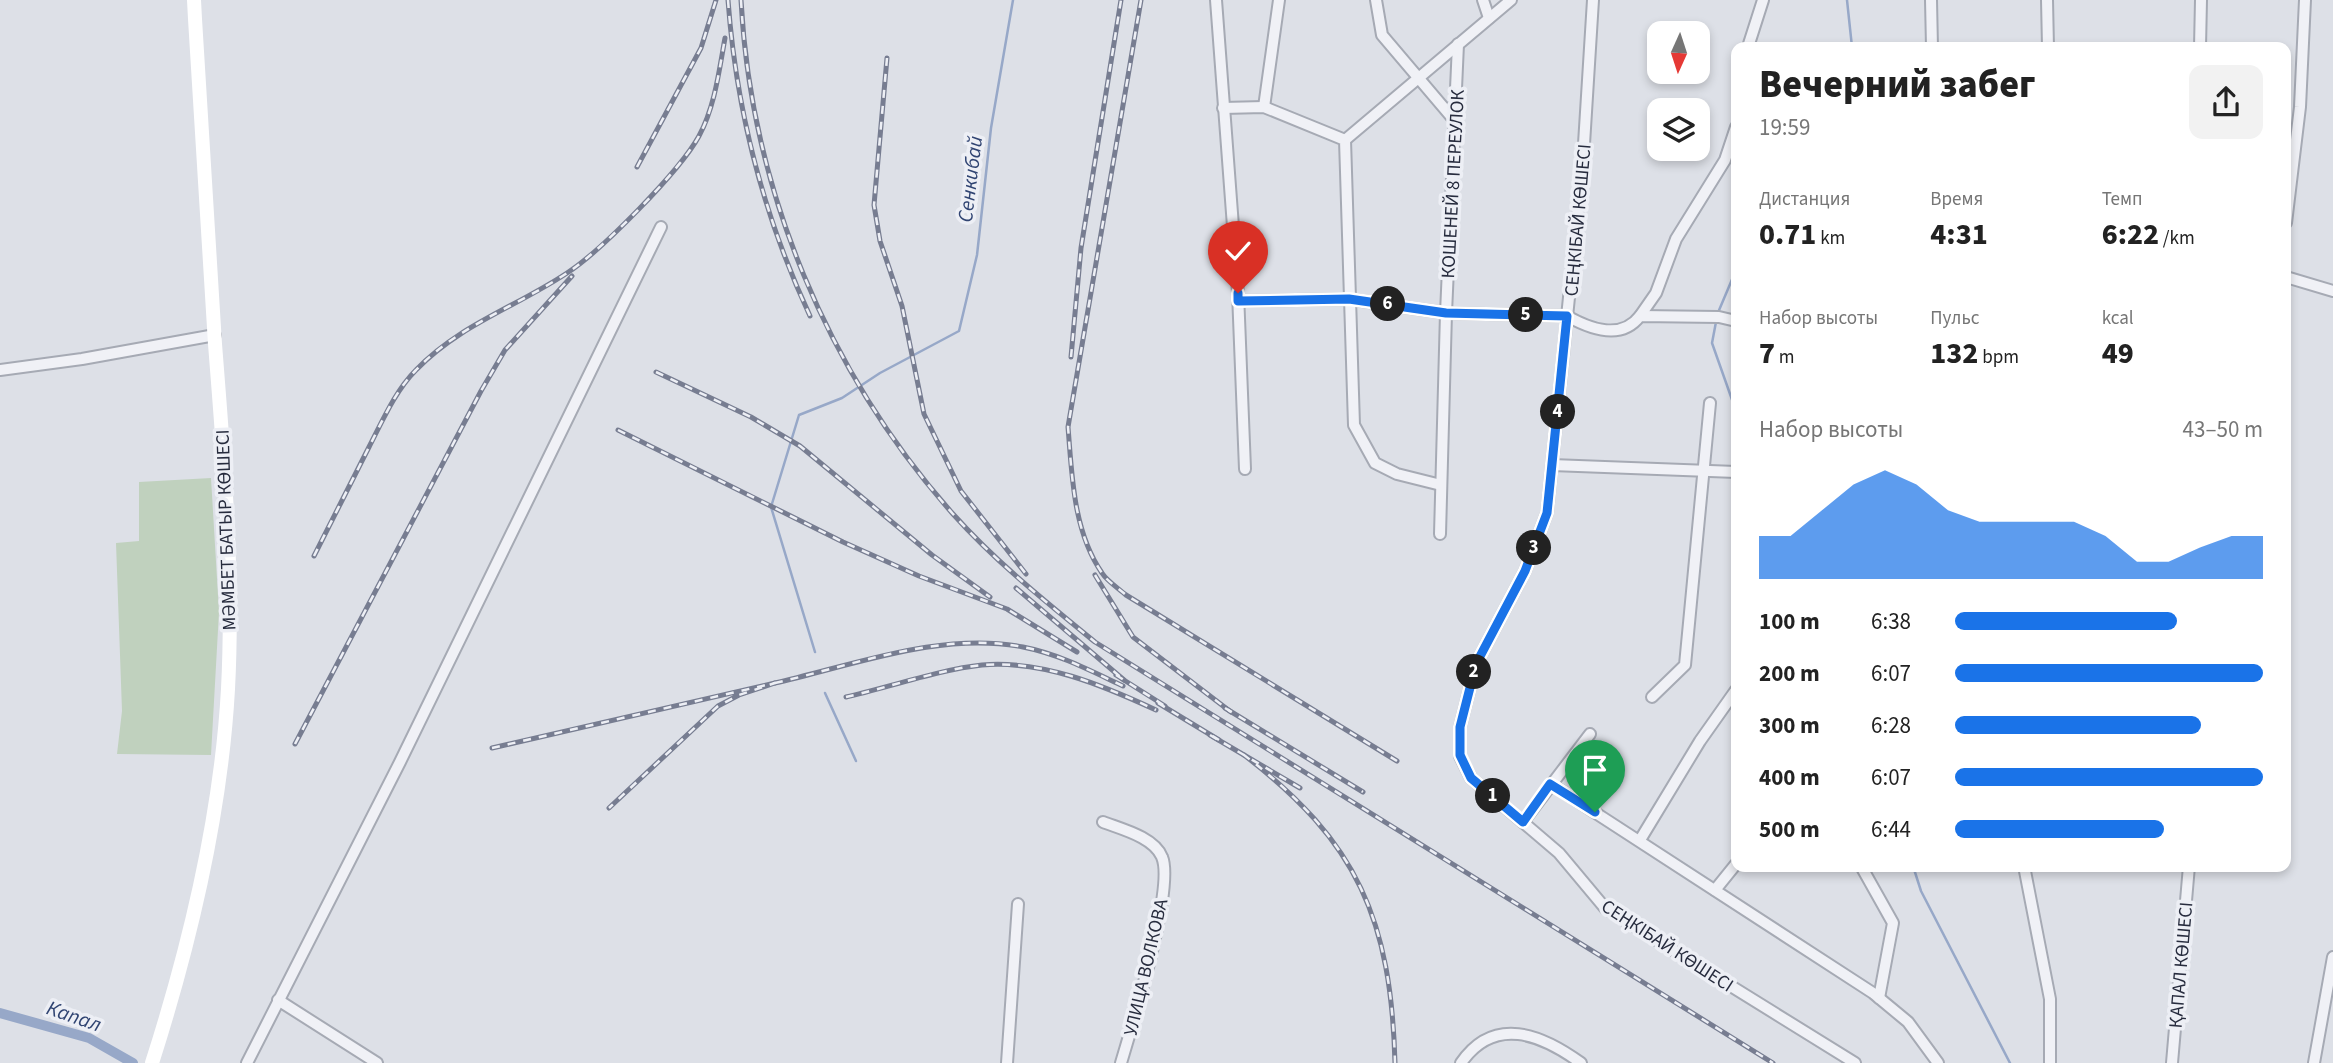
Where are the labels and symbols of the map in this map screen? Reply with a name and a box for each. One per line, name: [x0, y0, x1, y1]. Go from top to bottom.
north arrow: [1647, 21, 1710, 84]
street label: КОШЕНЕЙ 8 ПЕРЕУЛОК: [1435, 89, 1472, 279]
water label: Сенкибай: [950, 134, 990, 224]
street label: СЕҢКІБАЙ КӨШЕСІ: [1558, 143, 1599, 297]
pin: [1208, 221, 1268, 293]
pin: 6: [1370, 286, 1406, 322]
pin: 5: [1508, 298, 1544, 332]
pin: 4: [1540, 394, 1576, 430]
street label: МӘМБЕТ БАТЫР КӨШЕСІ: [209, 429, 244, 631]
pin: 3: [1516, 530, 1552, 566]
pin: 2: [1456, 654, 1492, 690]
pin: [1565, 740, 1625, 812]
pin: 1: [1476, 778, 1510, 814]
street label: СЕҢКІБАЙ КӨШЕСІ: [1596, 893, 1739, 999]
street label: УЛИЦА ВОЛКОВА: [1118, 896, 1175, 1038]
street label: ҚАПАЛ КӨШЕСІ: [2163, 901, 2200, 1029]
water label: Капал: [43, 993, 105, 1039]

